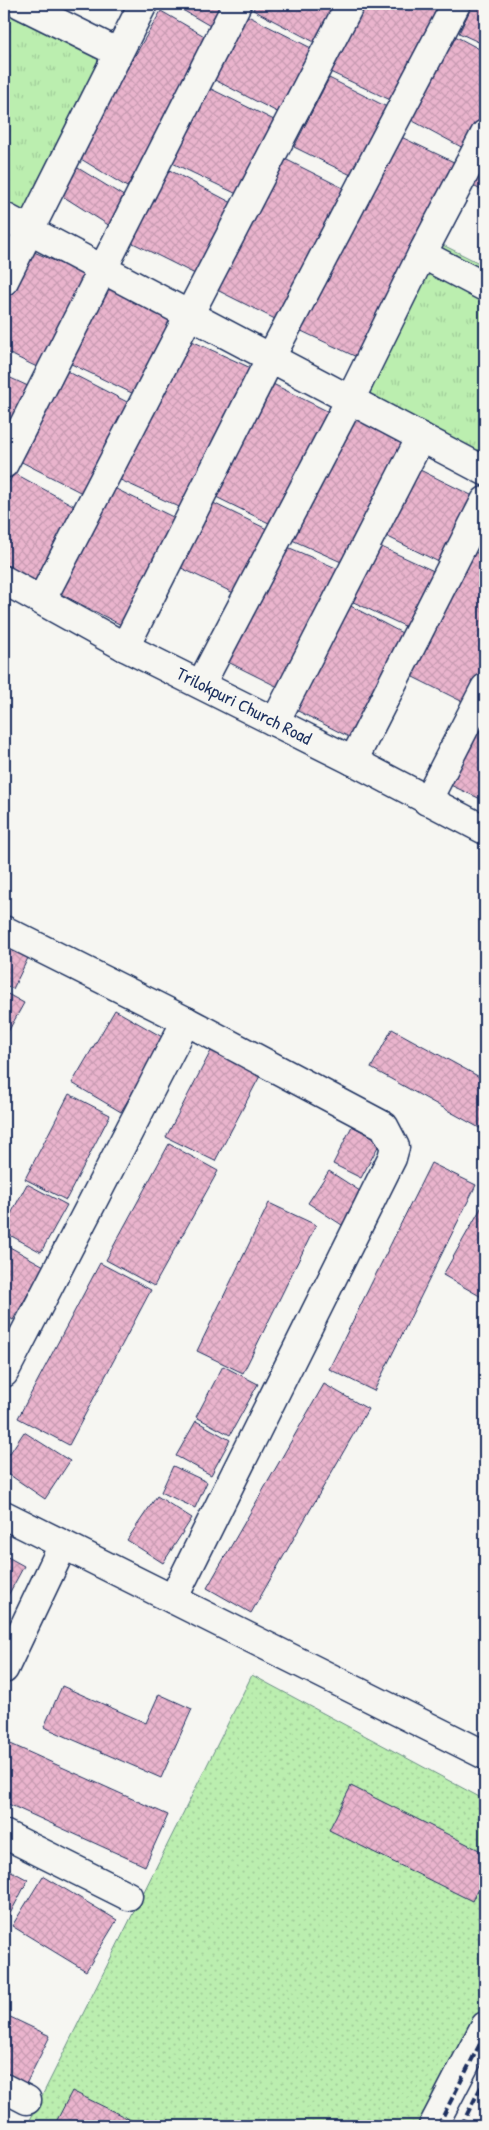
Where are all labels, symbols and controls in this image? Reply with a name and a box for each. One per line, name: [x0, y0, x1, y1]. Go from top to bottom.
street label: Trilokpuri Church Road: [172, 661, 316, 750]

